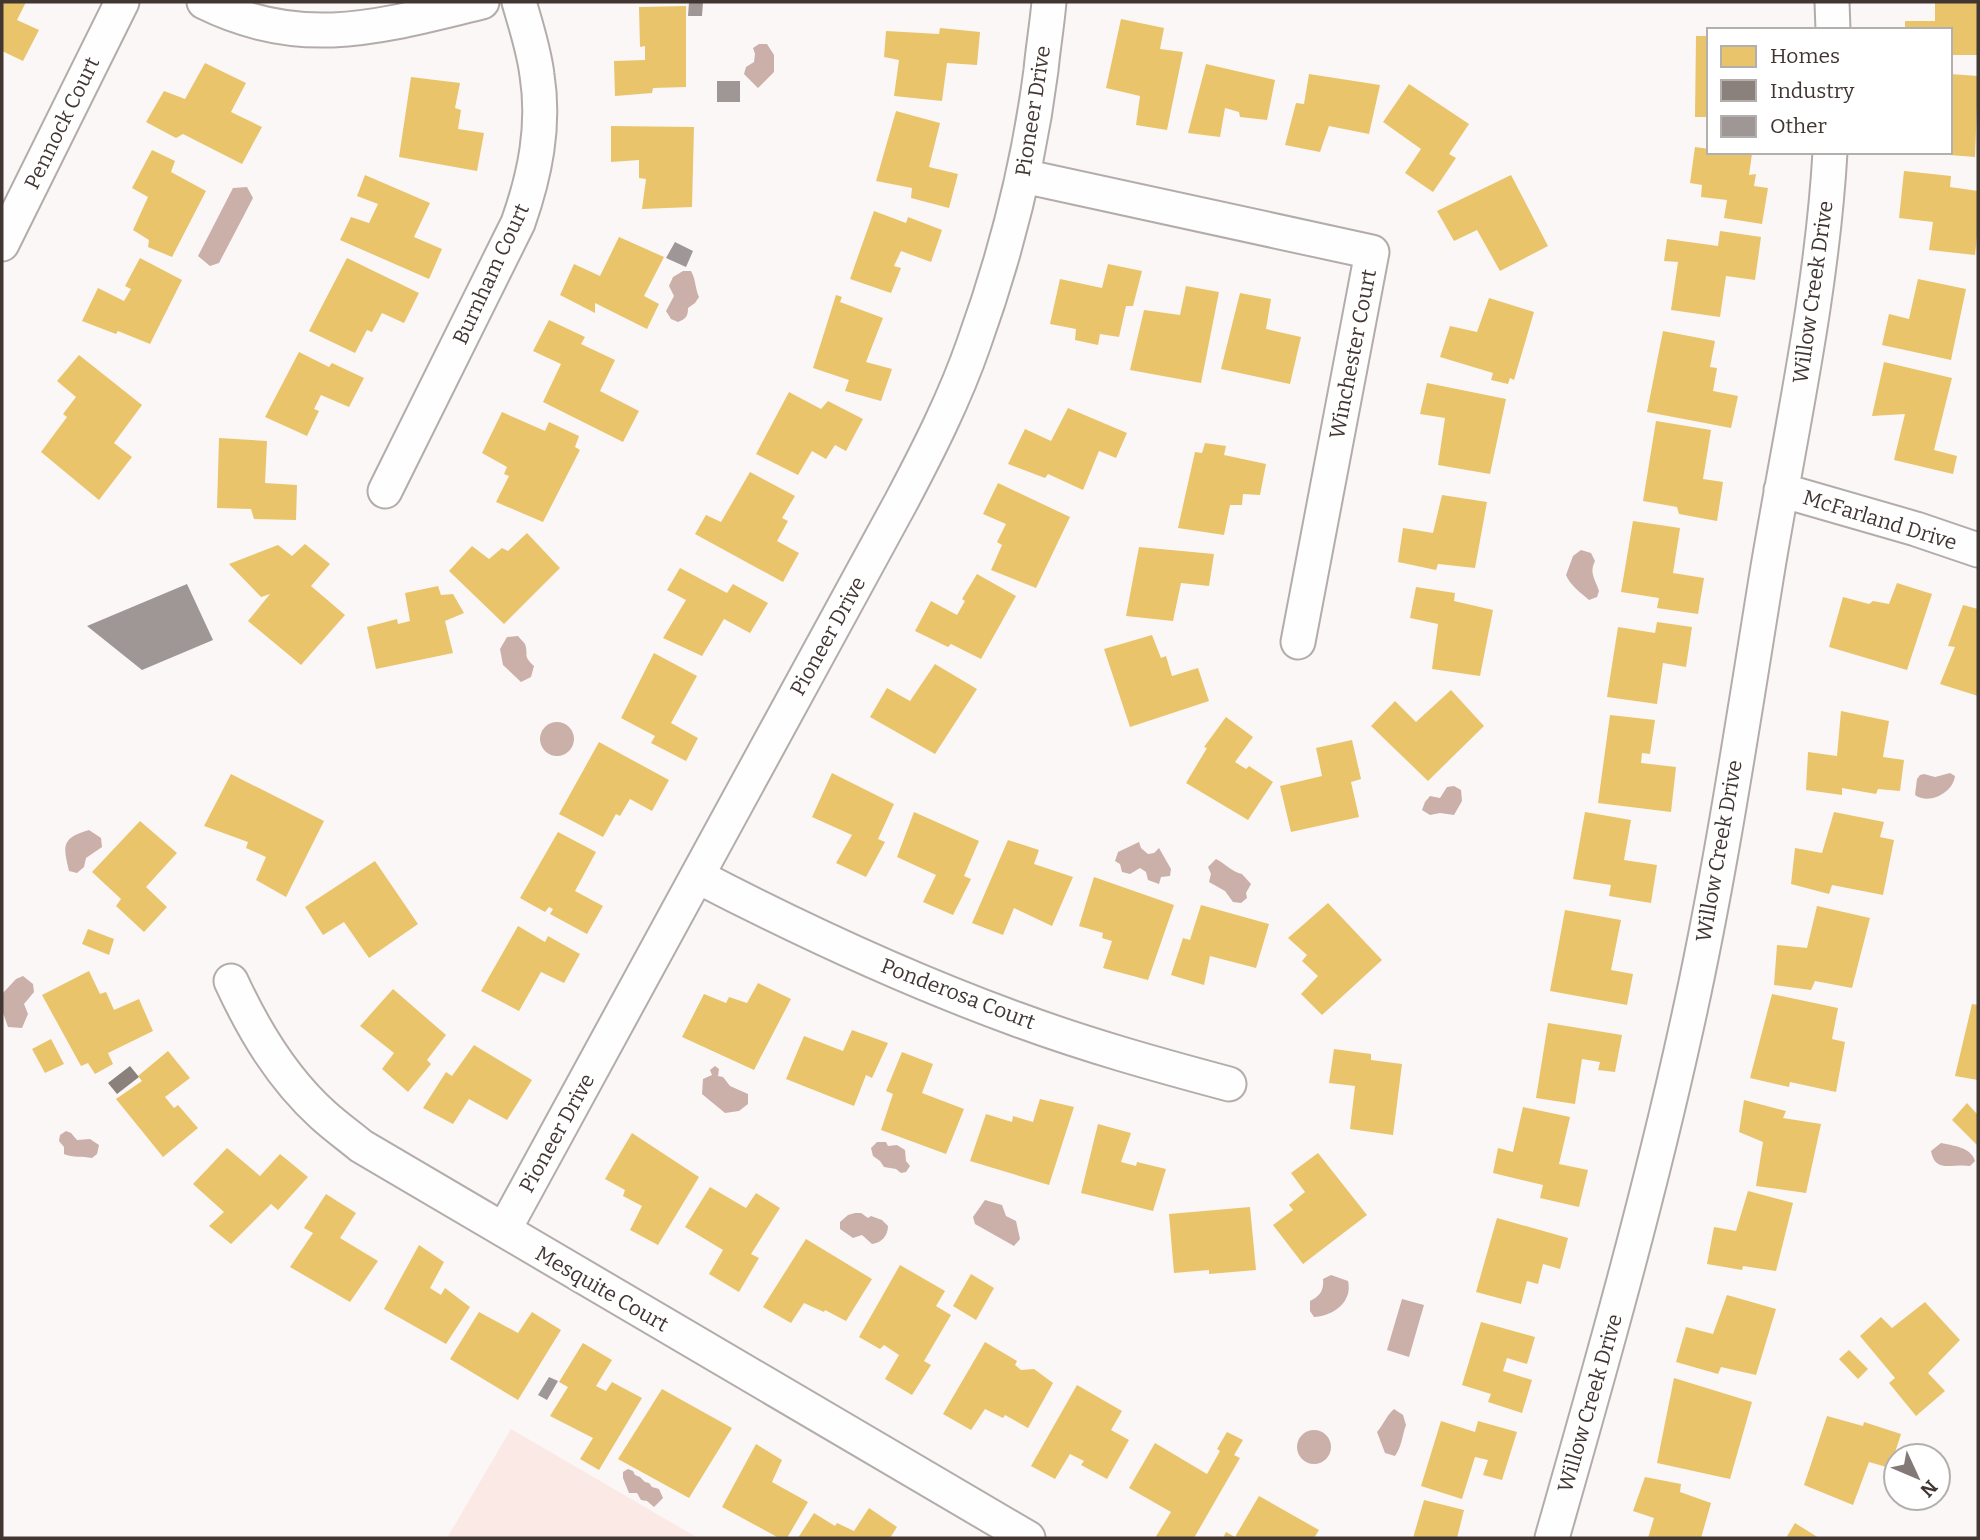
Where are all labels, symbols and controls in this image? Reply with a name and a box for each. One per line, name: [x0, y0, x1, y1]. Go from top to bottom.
legend: [1707, 28, 1952, 154]
text: Homes: [1770, 43, 1840, 69]
street label: Pioneer Drive: [1010, 44, 1056, 178]
street label: Pennock Court: [19, 52, 105, 193]
text: Industry: [1770, 78, 1855, 104]
text: Other: [1770, 113, 1827, 139]
street label: Burnham Court: [447, 199, 535, 348]
street label: Willow Creek Drive: [1787, 199, 1839, 385]
street label: Winchester Court: [1324, 267, 1382, 441]
street label: McFarland Drive: [1800, 484, 1960, 556]
street label: Pioneer Drive: [785, 572, 871, 700]
street label: Willow Creek Drive: [1690, 758, 1748, 944]
street label: Ponderosa Court: [877, 953, 1039, 1035]
street label: Pioneer Drive: [514, 1069, 600, 1197]
street label: Mesquite Court: [531, 1240, 673, 1338]
street label: Willow Creek Drive: [1552, 1311, 1628, 1495]
north arrow: [1882, 1442, 1952, 1512]
text: N: [1915, 1475, 1942, 1502]

